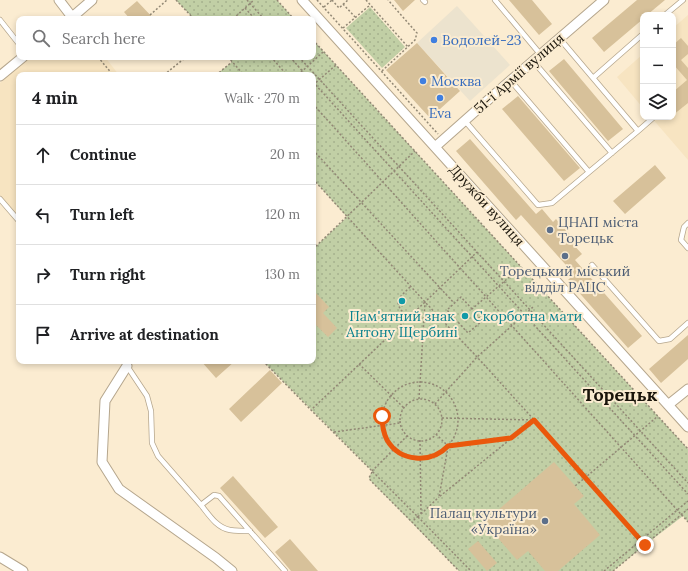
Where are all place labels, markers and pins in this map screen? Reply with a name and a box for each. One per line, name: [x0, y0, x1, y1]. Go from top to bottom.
place label: Водолей-23: [442, 31, 522, 49]
marker: Водолей-23: [429, 35, 439, 45]
place label: Москва: [431, 72, 482, 90]
marker: Москва: [418, 76, 428, 86]
marker: Eva: [435, 93, 445, 103]
place label: Eva: [429, 104, 451, 122]
place label: ЦНАП міста Торецьк: [558, 213, 638, 247]
marker: ЦНАП міста Торецьк: [545, 225, 555, 235]
marker: Торецький міський відділ РАЦС: [560, 251, 570, 261]
place label: Торецький міський відділ РАЦС: [500, 262, 631, 296]
marker: Пам'ятний знак Антону Щербині: [397, 296, 407, 306]
place label: Пам'ятний знак Антону Щербині: [345, 307, 458, 341]
place label: Скорботна мати: [473, 307, 583, 325]
marker: Скорботна мати: [460, 311, 470, 321]
place label: Палац культури «Україна»: [430, 504, 537, 538]
marker: Палац культури «Україна»: [540, 516, 550, 526]

